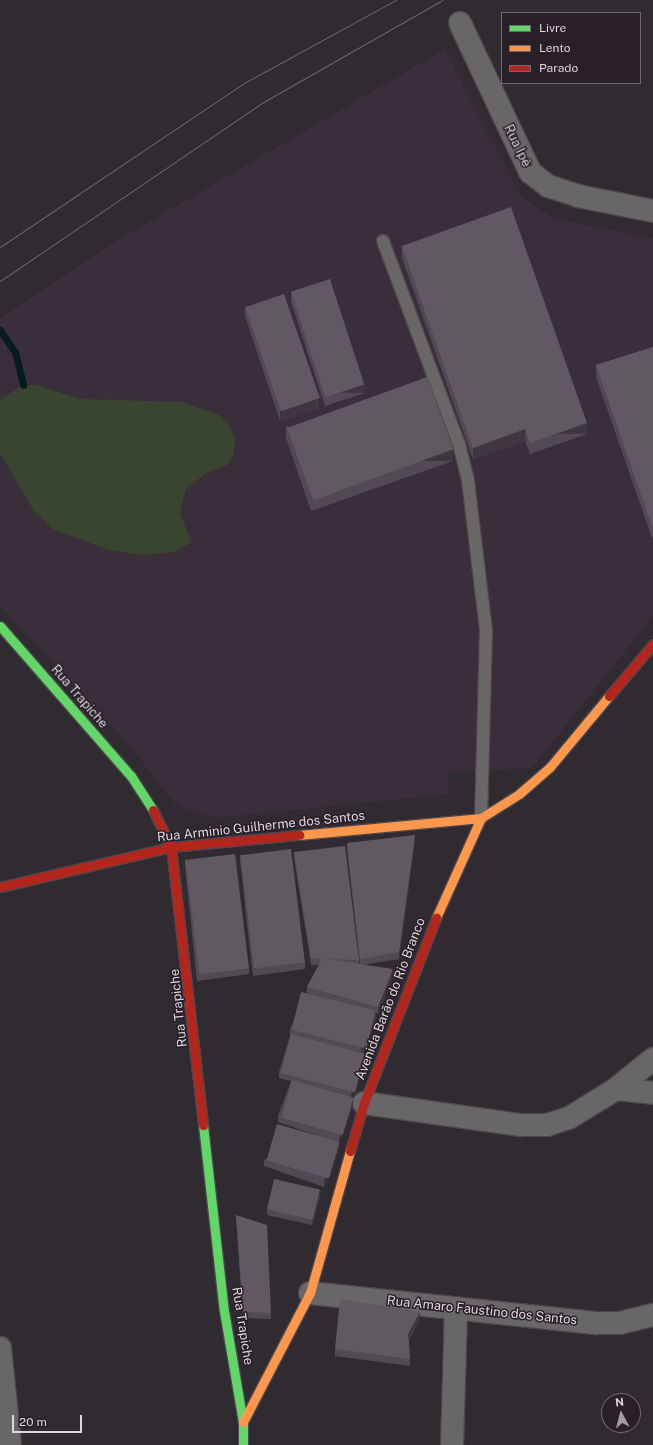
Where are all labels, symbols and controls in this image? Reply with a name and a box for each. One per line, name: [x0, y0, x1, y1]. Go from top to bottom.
legend: [501, 12, 641, 84]
text: Livre: [539, 21, 566, 35]
text: Lento: [539, 41, 570, 55]
text: Parado: [539, 61, 578, 75]
street label: Rua Ipê: [500, 122, 534, 170]
street label: Rua Trapiche: [47, 662, 111, 732]
street label: Rua Arminio Guilherme dos Santos: [156, 808, 366, 846]
street label: Avenida Barão do Rio Branco: [353, 916, 429, 1082]
street label: Rua Trapiche: [167, 968, 191, 1048]
street label: Rua Trapiche: [228, 1286, 256, 1366]
street label: Rua Amaro Faustino dos Santos: [386, 1293, 578, 1329]
north arrow: [601, 1393, 641, 1433]
text: N: [615, 1396, 625, 1409]
scale bar: [14, 1407, 84, 1433]
text: 20 m: [19, 1415, 47, 1429]

